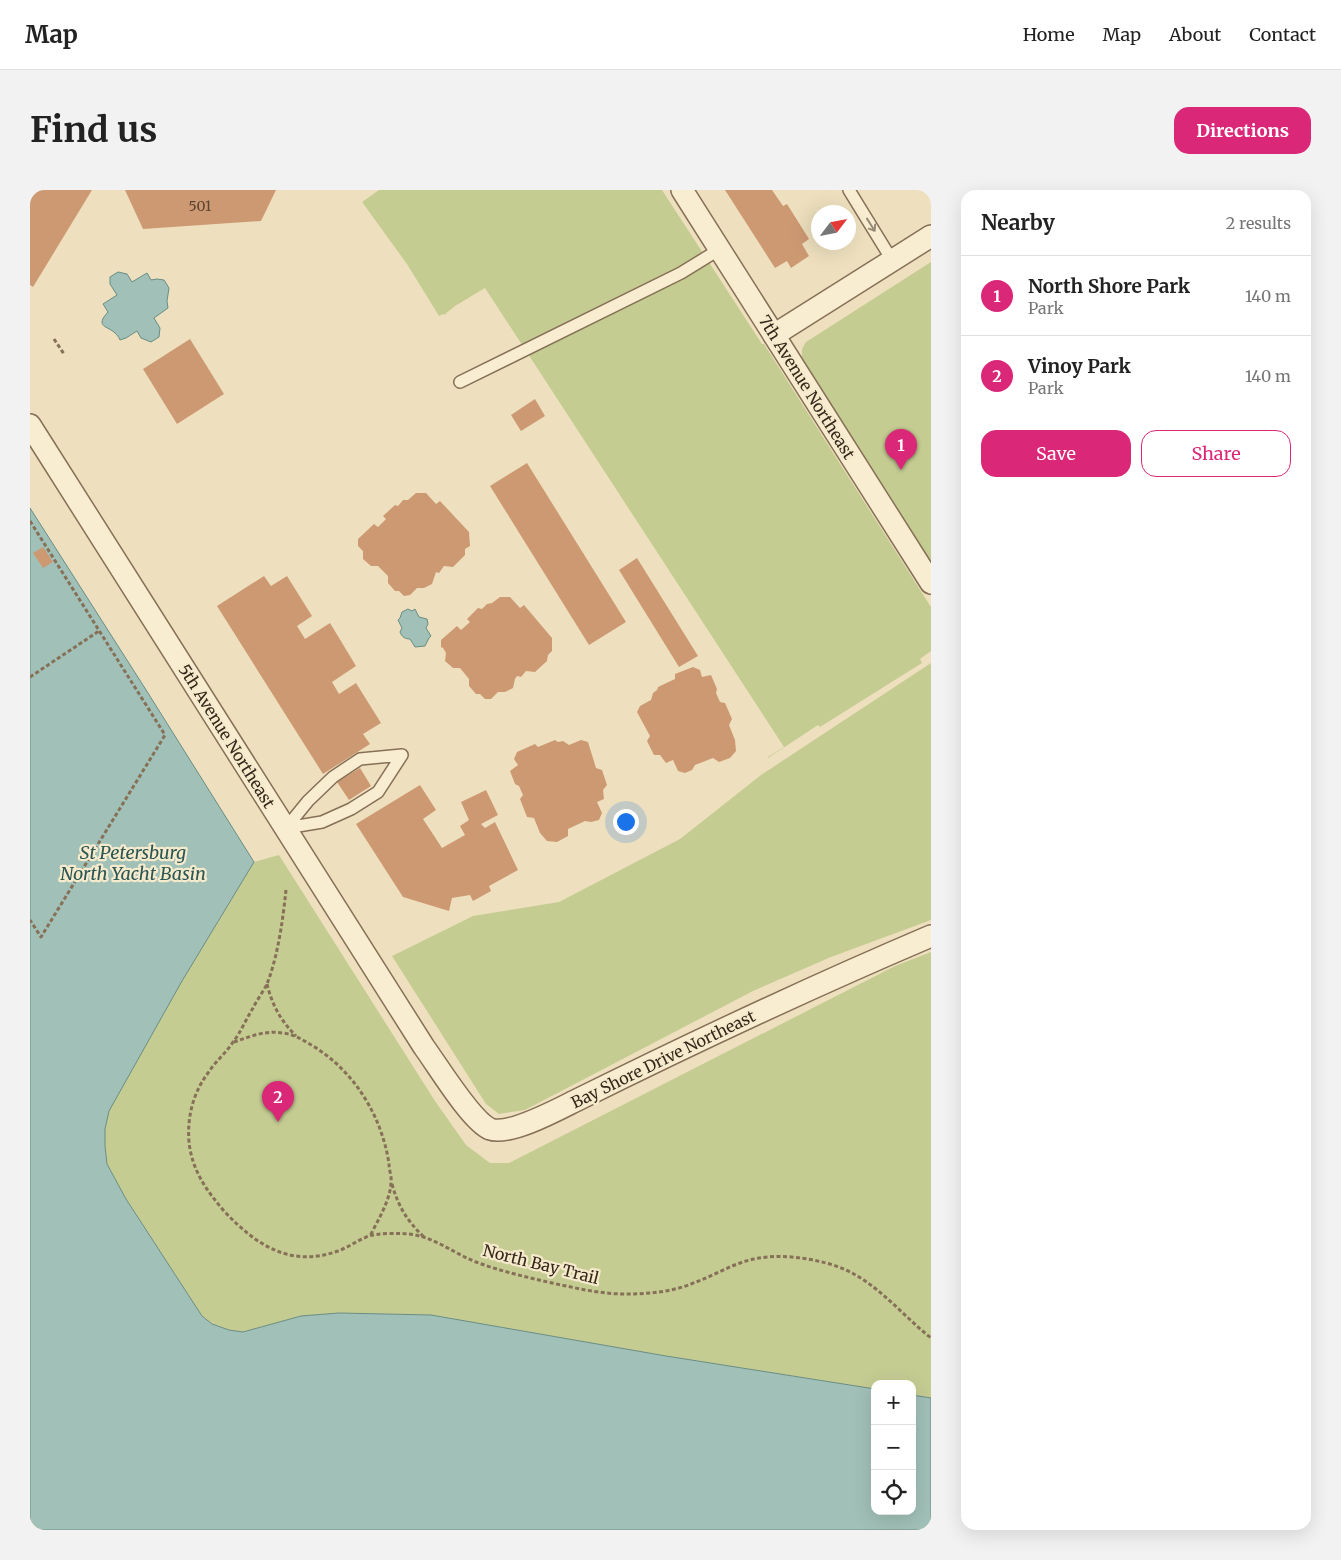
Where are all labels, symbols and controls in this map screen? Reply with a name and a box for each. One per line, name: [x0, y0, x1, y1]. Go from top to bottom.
text: Map: [25, 19, 78, 50]
text: Home: [1023, 23, 1075, 46]
text: Map: [1103, 23, 1141, 46]
text: About: [1169, 23, 1221, 46]
text: Contact: [1249, 23, 1316, 46]
button: Directions: [1174, 107, 1311, 154]
text: Find us: [30, 108, 157, 152]
house number: 501: [189, 197, 211, 215]
north arrow: [811, 205, 856, 250]
text: Nearby: [981, 209, 1055, 236]
text: 2 results: [1226, 213, 1291, 233]
one-way arrow: [866, 218, 876, 232]
text: North Shore Park: [1028, 274, 1190, 298]
text: 1: [993, 286, 1001, 306]
text: 140 m: [1245, 286, 1291, 306]
text: Park: [1028, 298, 1064, 318]
street label: 7th Avenue Northeast: [755, 311, 860, 463]
text: Vinoy Park: [1028, 354, 1131, 378]
text: 2: [992, 366, 1002, 386]
text: 140 m: [1245, 366, 1291, 386]
text: Park: [1028, 378, 1064, 398]
pin: 1: [885, 429, 917, 470]
button: Save: [981, 430, 1131, 477]
button: Share: [1141, 430, 1291, 477]
street label: 5th Avenue Northeast: [175, 660, 280, 812]
your location: [613, 809, 639, 835]
water label: St Petersburg North Yacht Basin: [60, 841, 206, 885]
street label: Bay Shore Drive Northeast: [568, 1005, 759, 1112]
pin: 2: [262, 1081, 294, 1122]
street label: North Bay Trail: [481, 1240, 601, 1288]
map controls: [871, 1380, 916, 1515]
button: +: [871, 1380, 916, 1425]
button: −: [871, 1425, 916, 1470]
button: locate: [871, 1470, 916, 1515]

